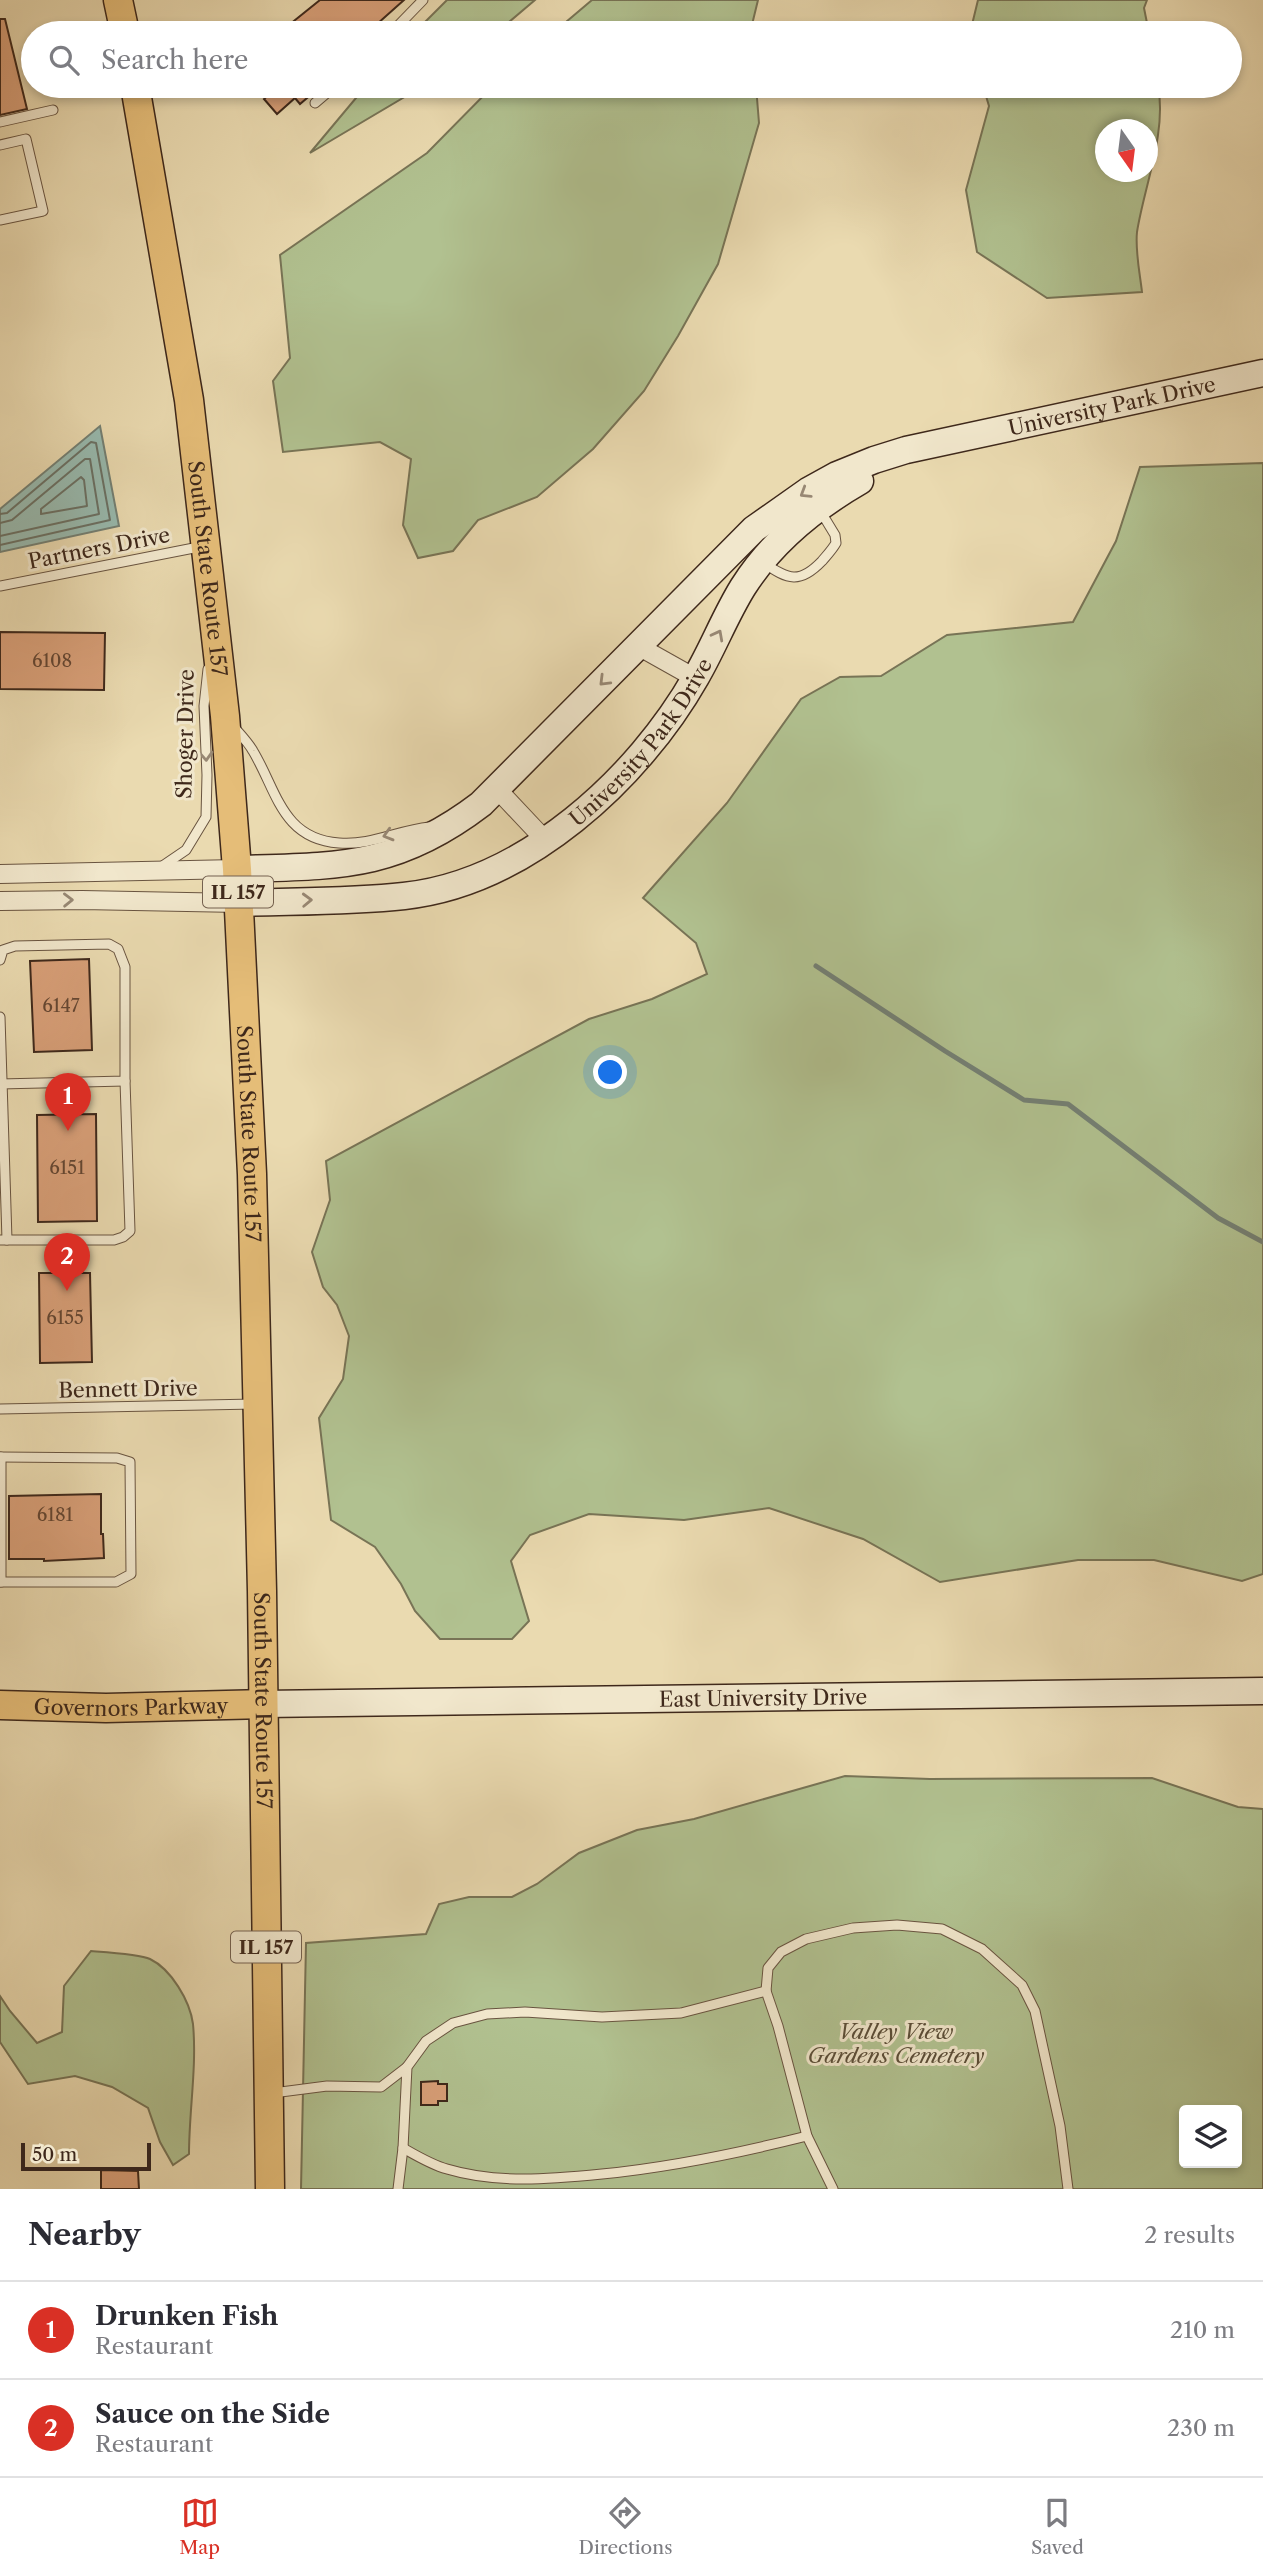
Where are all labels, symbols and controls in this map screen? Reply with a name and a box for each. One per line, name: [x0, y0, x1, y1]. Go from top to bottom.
search box: [21, 21, 1242, 98]
icon: search: [45, 41, 83, 79]
text: Search here: [101, 44, 248, 76]
north arrow: [1095, 119, 1158, 182]
street label: University Park Drive: [1006, 371, 1218, 440]
street label: South State Route 157: [183, 459, 233, 678]
one-way arrow: [800, 484, 813, 497]
street label: Partners Drive: [26, 522, 172, 574]
one-way arrow: [709, 630, 723, 642]
house number: 6108: [32, 650, 72, 672]
street label: University Park Drive: [564, 654, 717, 831]
street label: Shoger Drive: [171, 669, 199, 799]
one-way arrow: [600, 673, 612, 685]
one-way arrow: [198, 751, 213, 762]
one-way arrow: [382, 827, 394, 841]
road number: IL 157: [203, 876, 273, 908]
one-way arrow: [63, 892, 74, 908]
one-way arrow: [302, 892, 313, 907]
house number: 6147: [42, 995, 80, 1017]
street label: South State Route 157: [232, 1025, 266, 1243]
your location: [593, 1055, 627, 1089]
pin: 1: [45, 1073, 91, 1131]
house number: 6151: [49, 1157, 85, 1179]
pin: 2: [44, 1233, 90, 1291]
house number: 6155: [46, 1307, 84, 1329]
street label: Bennett Drive: [58, 1375, 198, 1403]
house number: 6181: [37, 1504, 74, 1526]
street label: South State Route 157: [250, 1592, 277, 1810]
street label: East University Drive: [659, 1684, 867, 1711]
street label: Governors Parkway: [33, 1692, 229, 1721]
road number: IL 157: [231, 1932, 301, 1963]
park label: Valley View Gardens Cemetery: [808, 2019, 985, 2068]
map controls: [1179, 2105, 1242, 2168]
button: layers: [1179, 2105, 1242, 2168]
scale bar: [21, 2140, 150, 2172]
text: 50 m: [32, 2143, 77, 2166]
text: Nearby: [28, 2216, 141, 2253]
text: 2 results: [1144, 2221, 1235, 2249]
text: Drunken Fish: [95, 2300, 278, 2332]
text: 1: [46, 2316, 56, 2344]
text: 210 m: [1170, 2316, 1235, 2344]
text: Restaurant: [95, 2332, 213, 2360]
text: Sauce on the Side: [95, 2398, 330, 2430]
text: 2: [44, 2414, 58, 2442]
text: 230 m: [1167, 2414, 1235, 2442]
text: Restaurant: [95, 2430, 213, 2458]
tab: Map: [179, 2494, 220, 2559]
tab: Directions: [579, 2494, 672, 2559]
tab: Saved: [1031, 2494, 1084, 2559]

